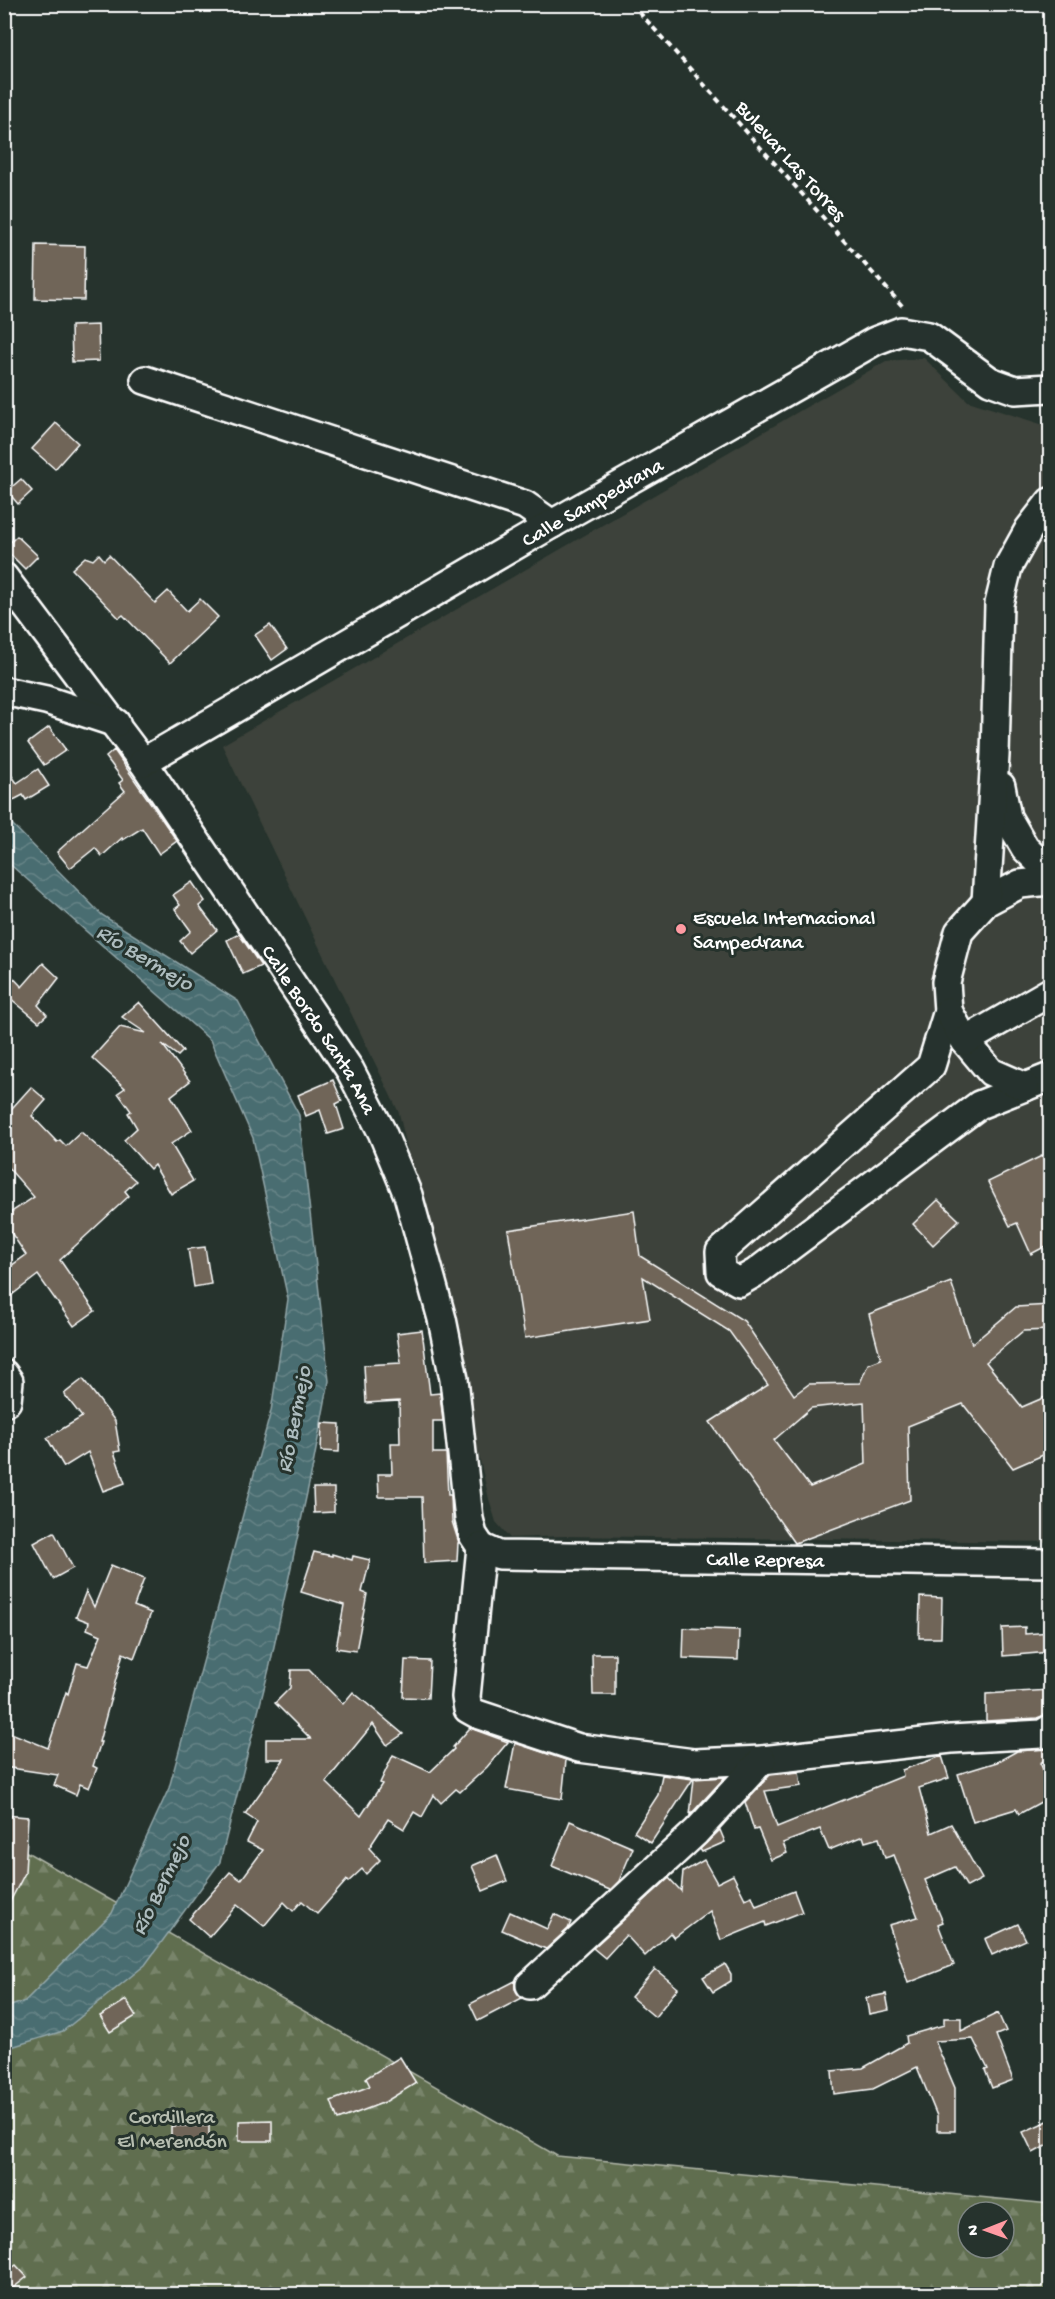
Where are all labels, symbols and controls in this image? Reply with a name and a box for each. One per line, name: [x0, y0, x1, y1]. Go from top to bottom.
street label: Bulevar Las Torres: [728, 96, 851, 229]
street label: Calle Sampedrana: [518, 454, 670, 555]
place label: Escuela Internacional Sampedrana: [693, 908, 875, 957]
water label: Río Bermejo: [91, 920, 198, 999]
marker: Escuela Internacional Sampedrana: [674, 922, 688, 936]
street label: Calle Bordo Santa Ana: [254, 942, 380, 1121]
water label: Río Bermejo: [273, 1363, 319, 1475]
street label: Calle Represa: [706, 1549, 826, 1576]
water label: Río Bermejo: [127, 1830, 199, 1940]
park label: Cordillera El Merendón: [117, 2107, 227, 2156]
north arrow: [956, 2200, 1016, 2260]
text: N: [965, 2224, 984, 2236]

